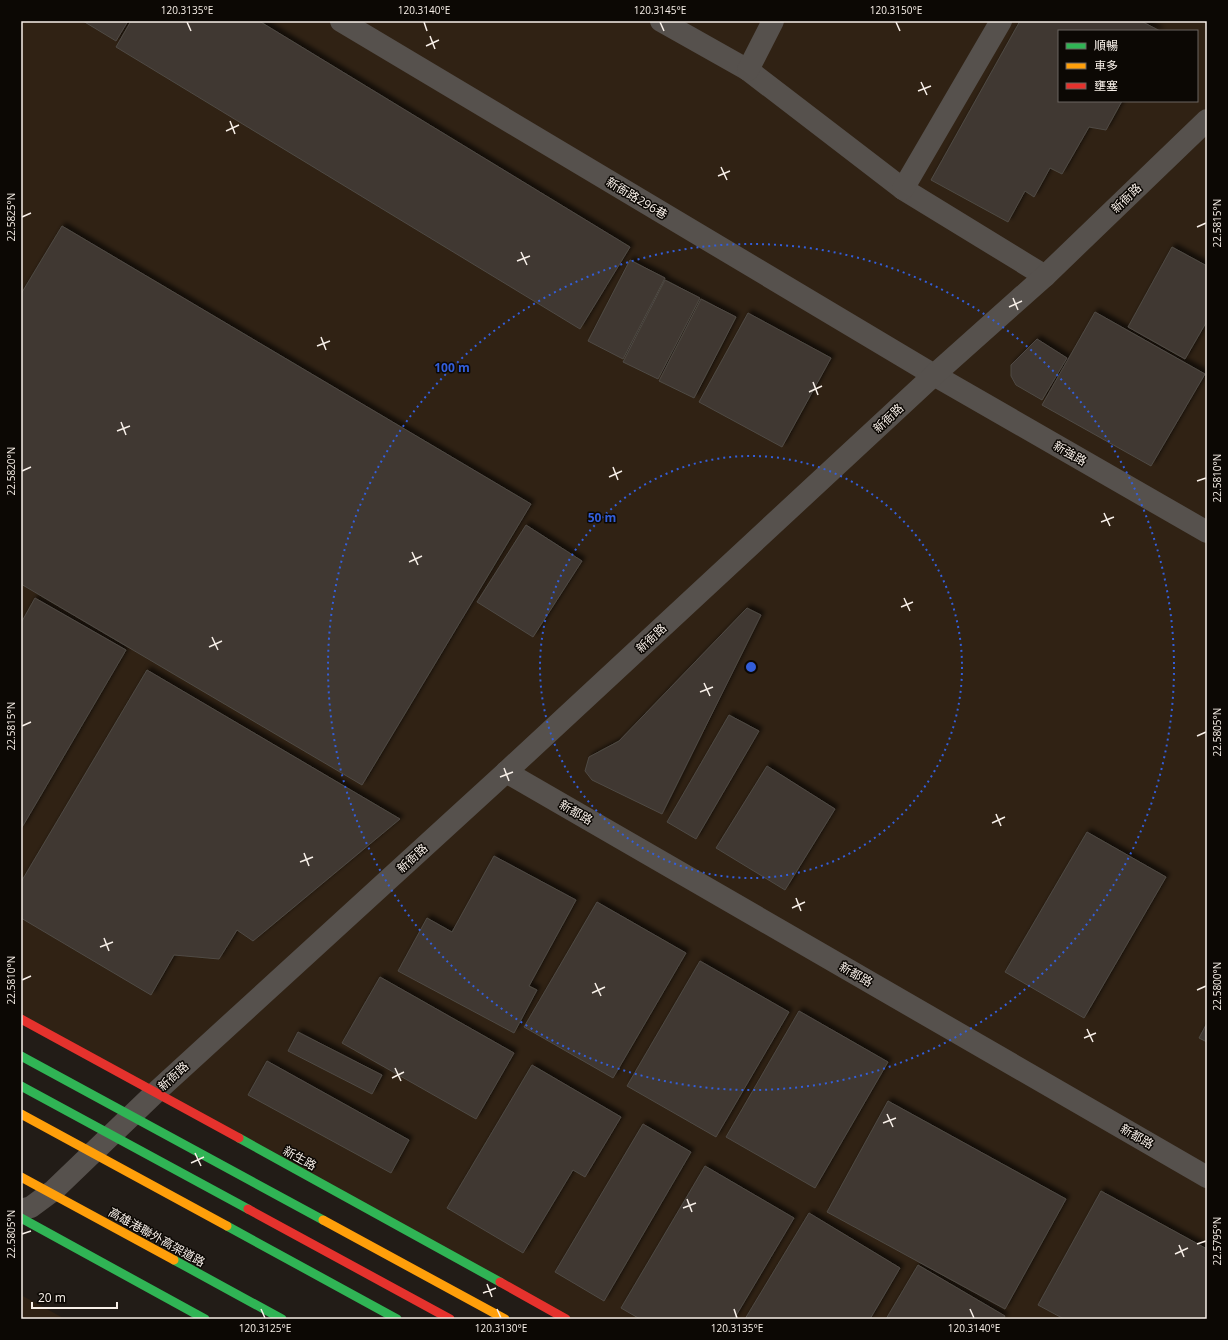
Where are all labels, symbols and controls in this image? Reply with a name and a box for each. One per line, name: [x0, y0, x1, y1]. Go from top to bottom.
text: 120.3135°E: [161, 3, 213, 17]
text: 120.3140°E: [398, 3, 450, 17]
text: 120.3145°E: [634, 3, 686, 17]
text: 120.3150°E: [870, 3, 922, 17]
legend: [1058, 30, 1198, 102]
text: 順暢: [1094, 37, 1118, 54]
text: 車多: [1094, 57, 1118, 74]
text: 壅塞: [1094, 77, 1118, 94]
street label: 新衙路296巷: [603, 173, 671, 223]
street label: 新衙路: [1107, 179, 1145, 217]
text: 22.5825°N: [4, 193, 18, 241]
text: 22.5815°N: [1210, 199, 1224, 247]
text: 100 m: [434, 359, 470, 376]
street label: 新衙路: [869, 400, 907, 436]
street label: 新強路: [1050, 437, 1090, 469]
text: 22.5820°N: [4, 447, 18, 495]
text: 22.5810°N: [1210, 454, 1224, 502]
text: 50 m: [588, 509, 616, 526]
street label: 新衙路: [632, 620, 670, 656]
centre of rings: [744, 660, 758, 674]
text: 22.5815°N: [4, 702, 18, 750]
text: 22.5805°N: [1210, 708, 1224, 756]
street label: 新都路: [556, 796, 596, 828]
street label: 新衙路: [393, 840, 431, 876]
text: 22.5810°N: [4, 956, 18, 1004]
street label: 新都路: [836, 958, 876, 990]
text: 22.5800°N: [1210, 962, 1224, 1010]
street label: 新衙路: [154, 1058, 192, 1094]
street label: 新都路: [1117, 1120, 1157, 1152]
street label: 新生路: [280, 1142, 320, 1174]
street label: 高雄港聯外高架道路: [106, 1203, 208, 1271]
text: 22.5805°N: [4, 1210, 18, 1258]
text: 22.5795°N: [1210, 1217, 1224, 1265]
scale bar: [32, 1284, 117, 1310]
text: 20 m: [38, 1289, 66, 1306]
text: 120.3125°E: [239, 1321, 291, 1335]
text: 120.3130°E: [475, 1321, 527, 1335]
text: 120.3135°E: [711, 1321, 763, 1335]
text: 120.3140°E: [948, 1321, 1000, 1335]

